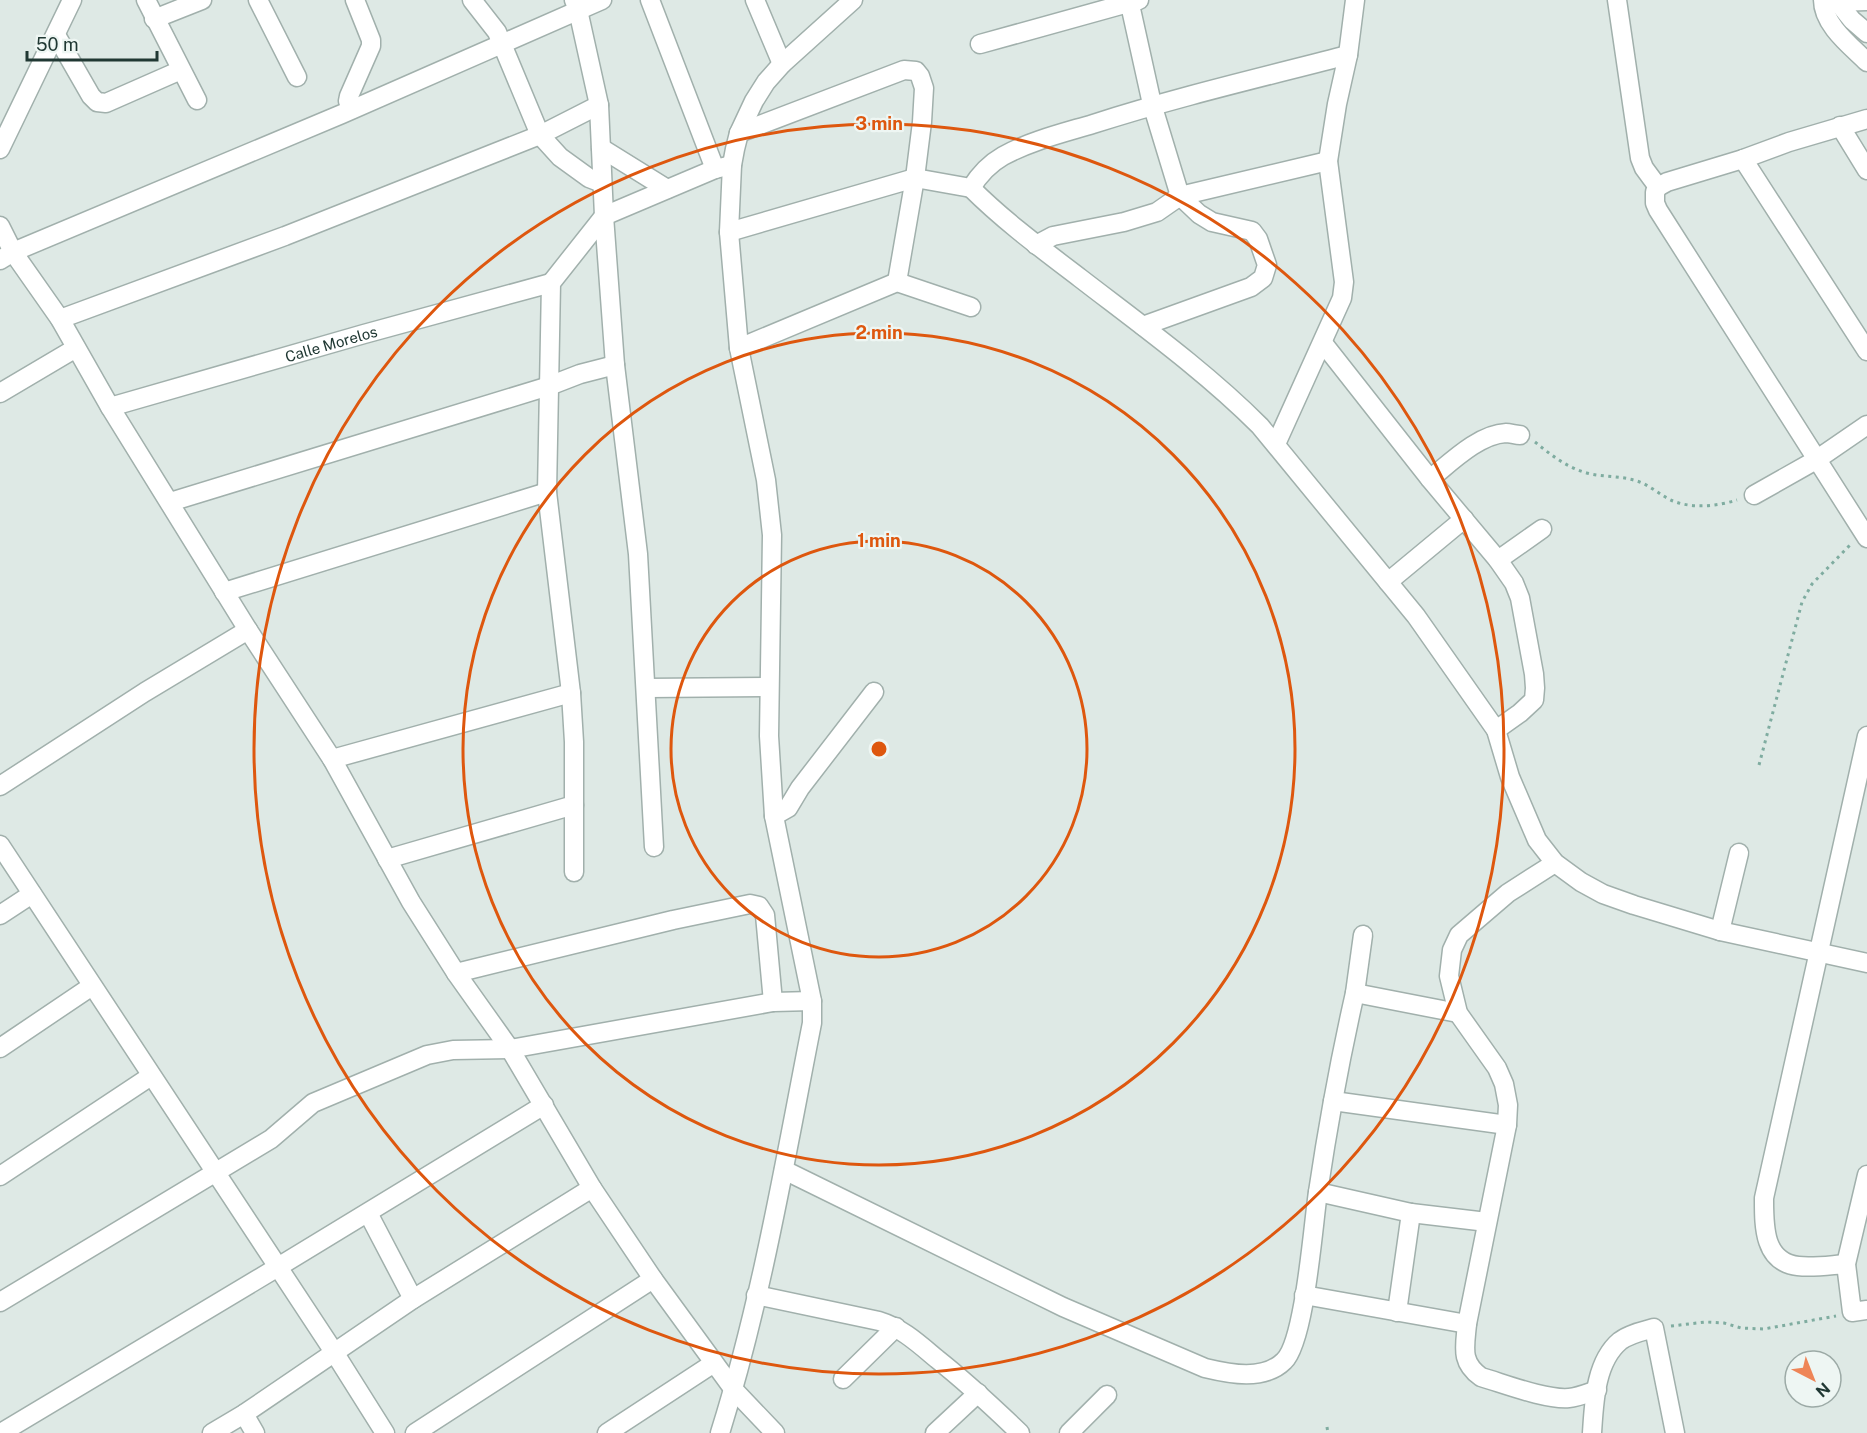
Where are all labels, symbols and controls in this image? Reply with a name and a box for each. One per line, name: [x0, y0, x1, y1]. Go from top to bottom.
scale bar: [27, 24, 158, 62]
text: 50 m: [36, 34, 79, 55]
text: 3 min: [855, 113, 903, 134]
street label: Calle Morelos: [283, 322, 379, 365]
text: 2 min: [855, 322, 903, 343]
text: 1 min: [857, 530, 901, 551]
centre of rings: [869, 739, 889, 759]
north arrow: [1783, 1349, 1843, 1409]
text: N: [1812, 1379, 1834, 1401]

